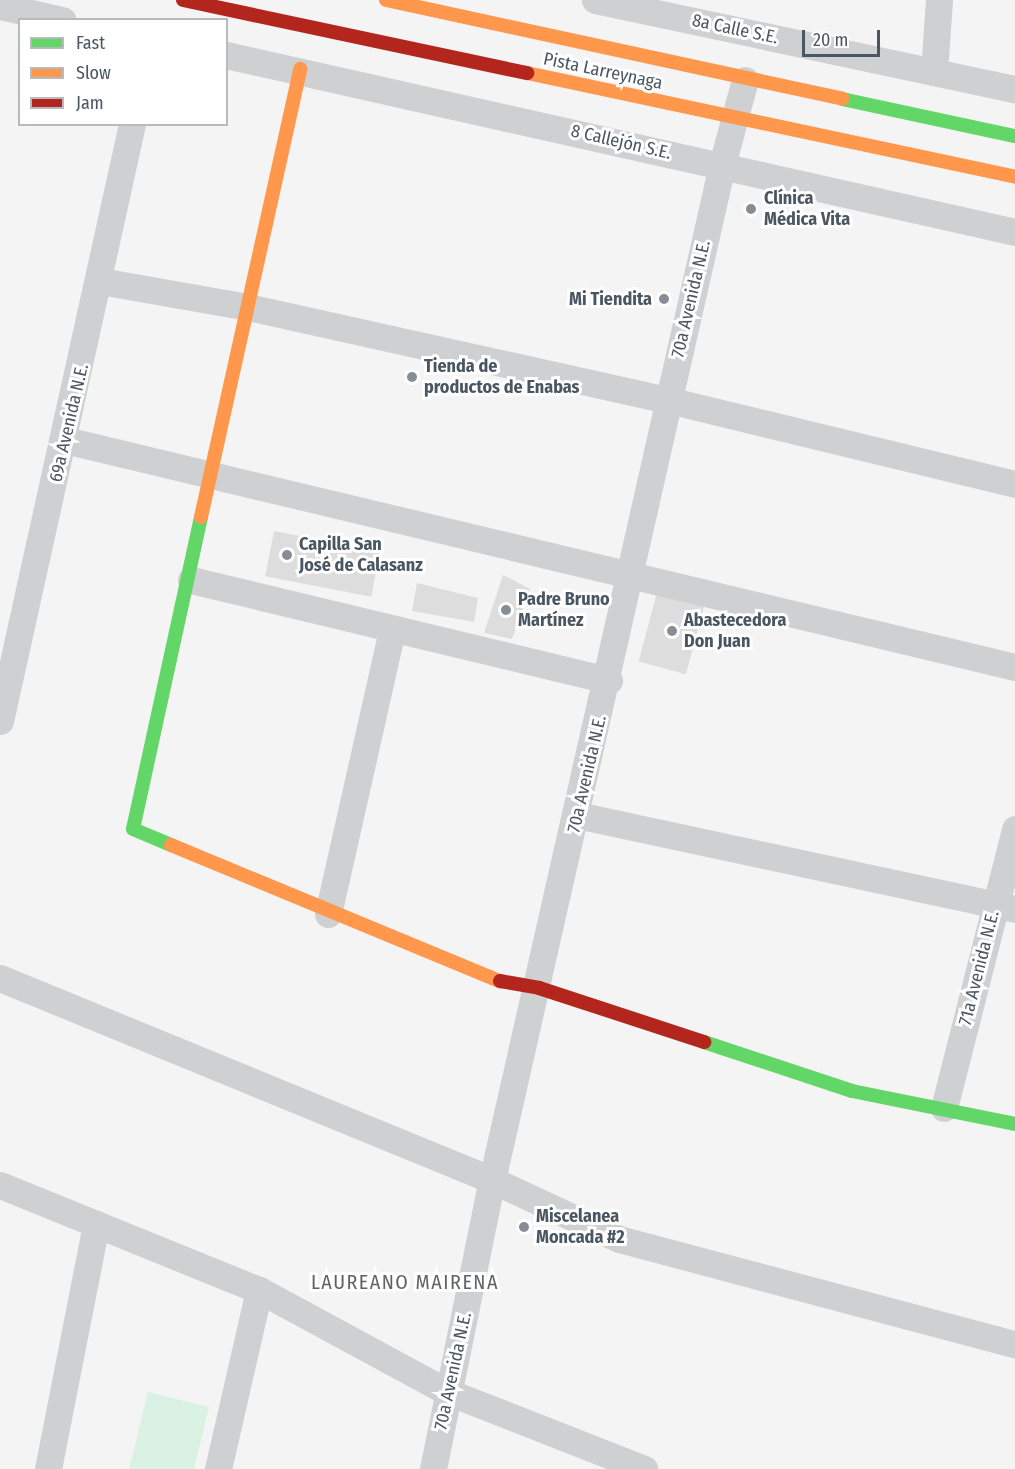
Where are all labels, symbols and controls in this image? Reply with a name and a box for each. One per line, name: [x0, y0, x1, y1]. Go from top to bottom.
street label: 8a Calle S.E.: [690, 9, 780, 49]
legend: [18, 18, 228, 126]
scale bar: [805, 18, 883, 56]
text: 20 m: [813, 29, 848, 51]
text: Fast: [76, 32, 105, 54]
street label: Pista Larreynaga: [542, 48, 664, 94]
text: Slow: [76, 62, 111, 84]
text: Jam: [76, 92, 104, 114]
street label: 8 Callejón S.E.: [569, 120, 673, 164]
place label: Clínica Médica Vita: [764, 188, 850, 230]
marker: Clínica Médica Vita: [742, 200, 760, 218]
street label: 70a Avenida N.E.: [667, 238, 715, 360]
place label: Mi Tiendita: [569, 288, 652, 310]
marker: Mi Tiendita: [657, 292, 671, 306]
place label: Tienda de productos de Enabas: [424, 356, 580, 398]
street label: 69a Avenida N.E.: [45, 362, 93, 484]
marker: Tienda de productos de Enabas: [405, 370, 419, 384]
place label: Capilla San José de Calasanz: [299, 534, 423, 576]
marker: Capilla San José de Calasanz: [280, 548, 294, 562]
place label: Padre Bruno Martínez: [518, 589, 610, 632]
marker: Padre Bruno Martínez: [499, 603, 513, 617]
place label: Abastecedora Don Juan: [684, 610, 786, 652]
marker: Abastecedora Don Juan: [665, 624, 679, 638]
street label: 70a Avenida N.E.: [563, 713, 611, 835]
street label: 71a Avenida N.E.: [954, 909, 1004, 1027]
place label: Miscelanea Moncada #2: [536, 1206, 625, 1248]
marker: Miscelanea Moncada #2: [517, 1220, 531, 1234]
district label: LAUREANO MAIRENA: [311, 1270, 499, 1294]
street label: 70a Avenida N.E.: [430, 1310, 476, 1432]

